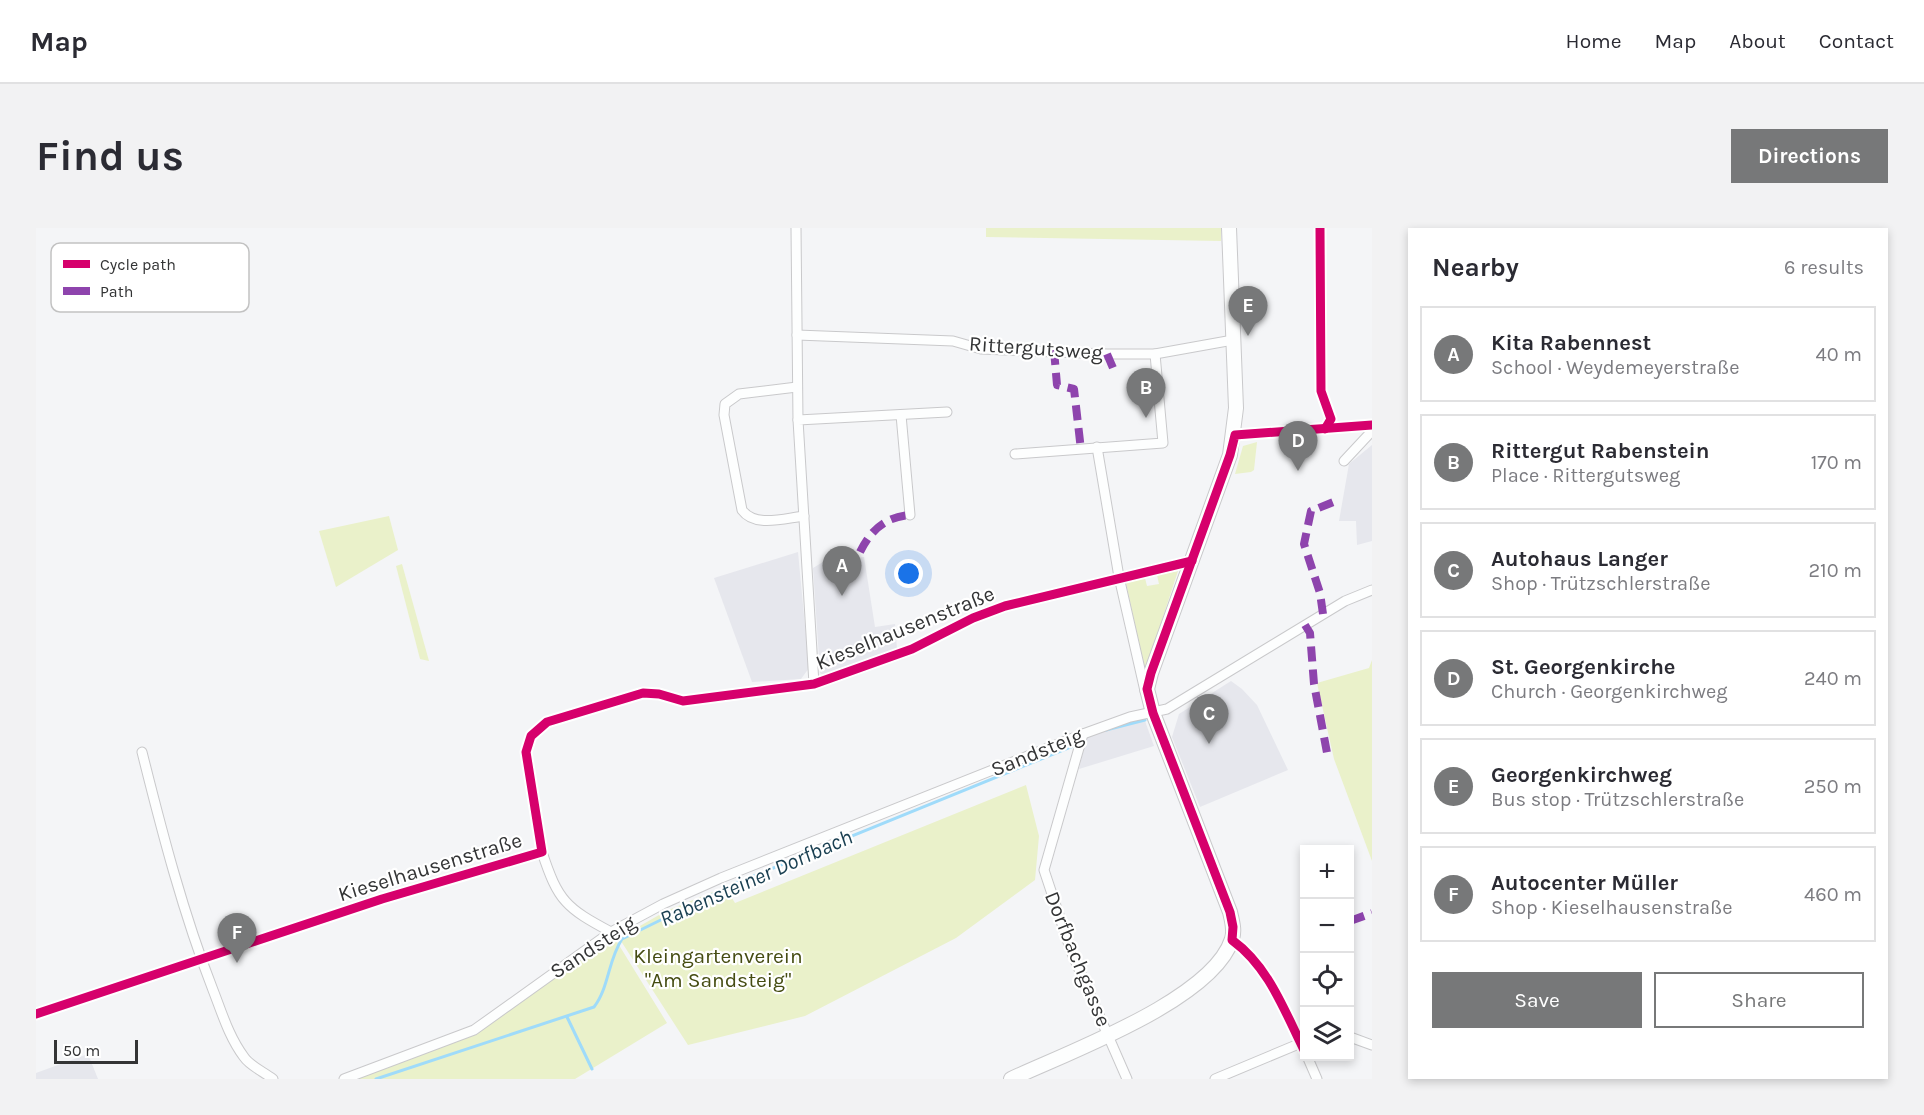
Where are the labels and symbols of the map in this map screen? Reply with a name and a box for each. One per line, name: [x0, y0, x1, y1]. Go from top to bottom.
legend: [51, 243, 249, 312]
text: Cycle path: [100, 255, 176, 274]
text: Path: [100, 282, 133, 301]
pin: E: [1228, 286, 1268, 336]
street label: Rittergutsweg: [968, 331, 1104, 365]
pin: B: [1126, 368, 1166, 418]
pin: D: [1278, 422, 1318, 471]
pin: A: [822, 546, 862, 596]
your location: [894, 559, 923, 588]
street label: Kieselhausenstraße: [812, 581, 998, 675]
pin: C: [1190, 694, 1228, 744]
street label: Sandsteig: [987, 723, 1087, 781]
water label: Rabensteiner Dorfbach: [656, 824, 856, 932]
street label: Kieselhausenstraße: [335, 828, 525, 906]
street label: Dorfbachgasse: [1040, 888, 1116, 1030]
street label: Sandsteig: [546, 910, 640, 984]
pin: F: [218, 914, 256, 963]
park label: Kleingartenverein "Am Sandsteig": [633, 944, 803, 992]
scale bar: [54, 1037, 138, 1064]

